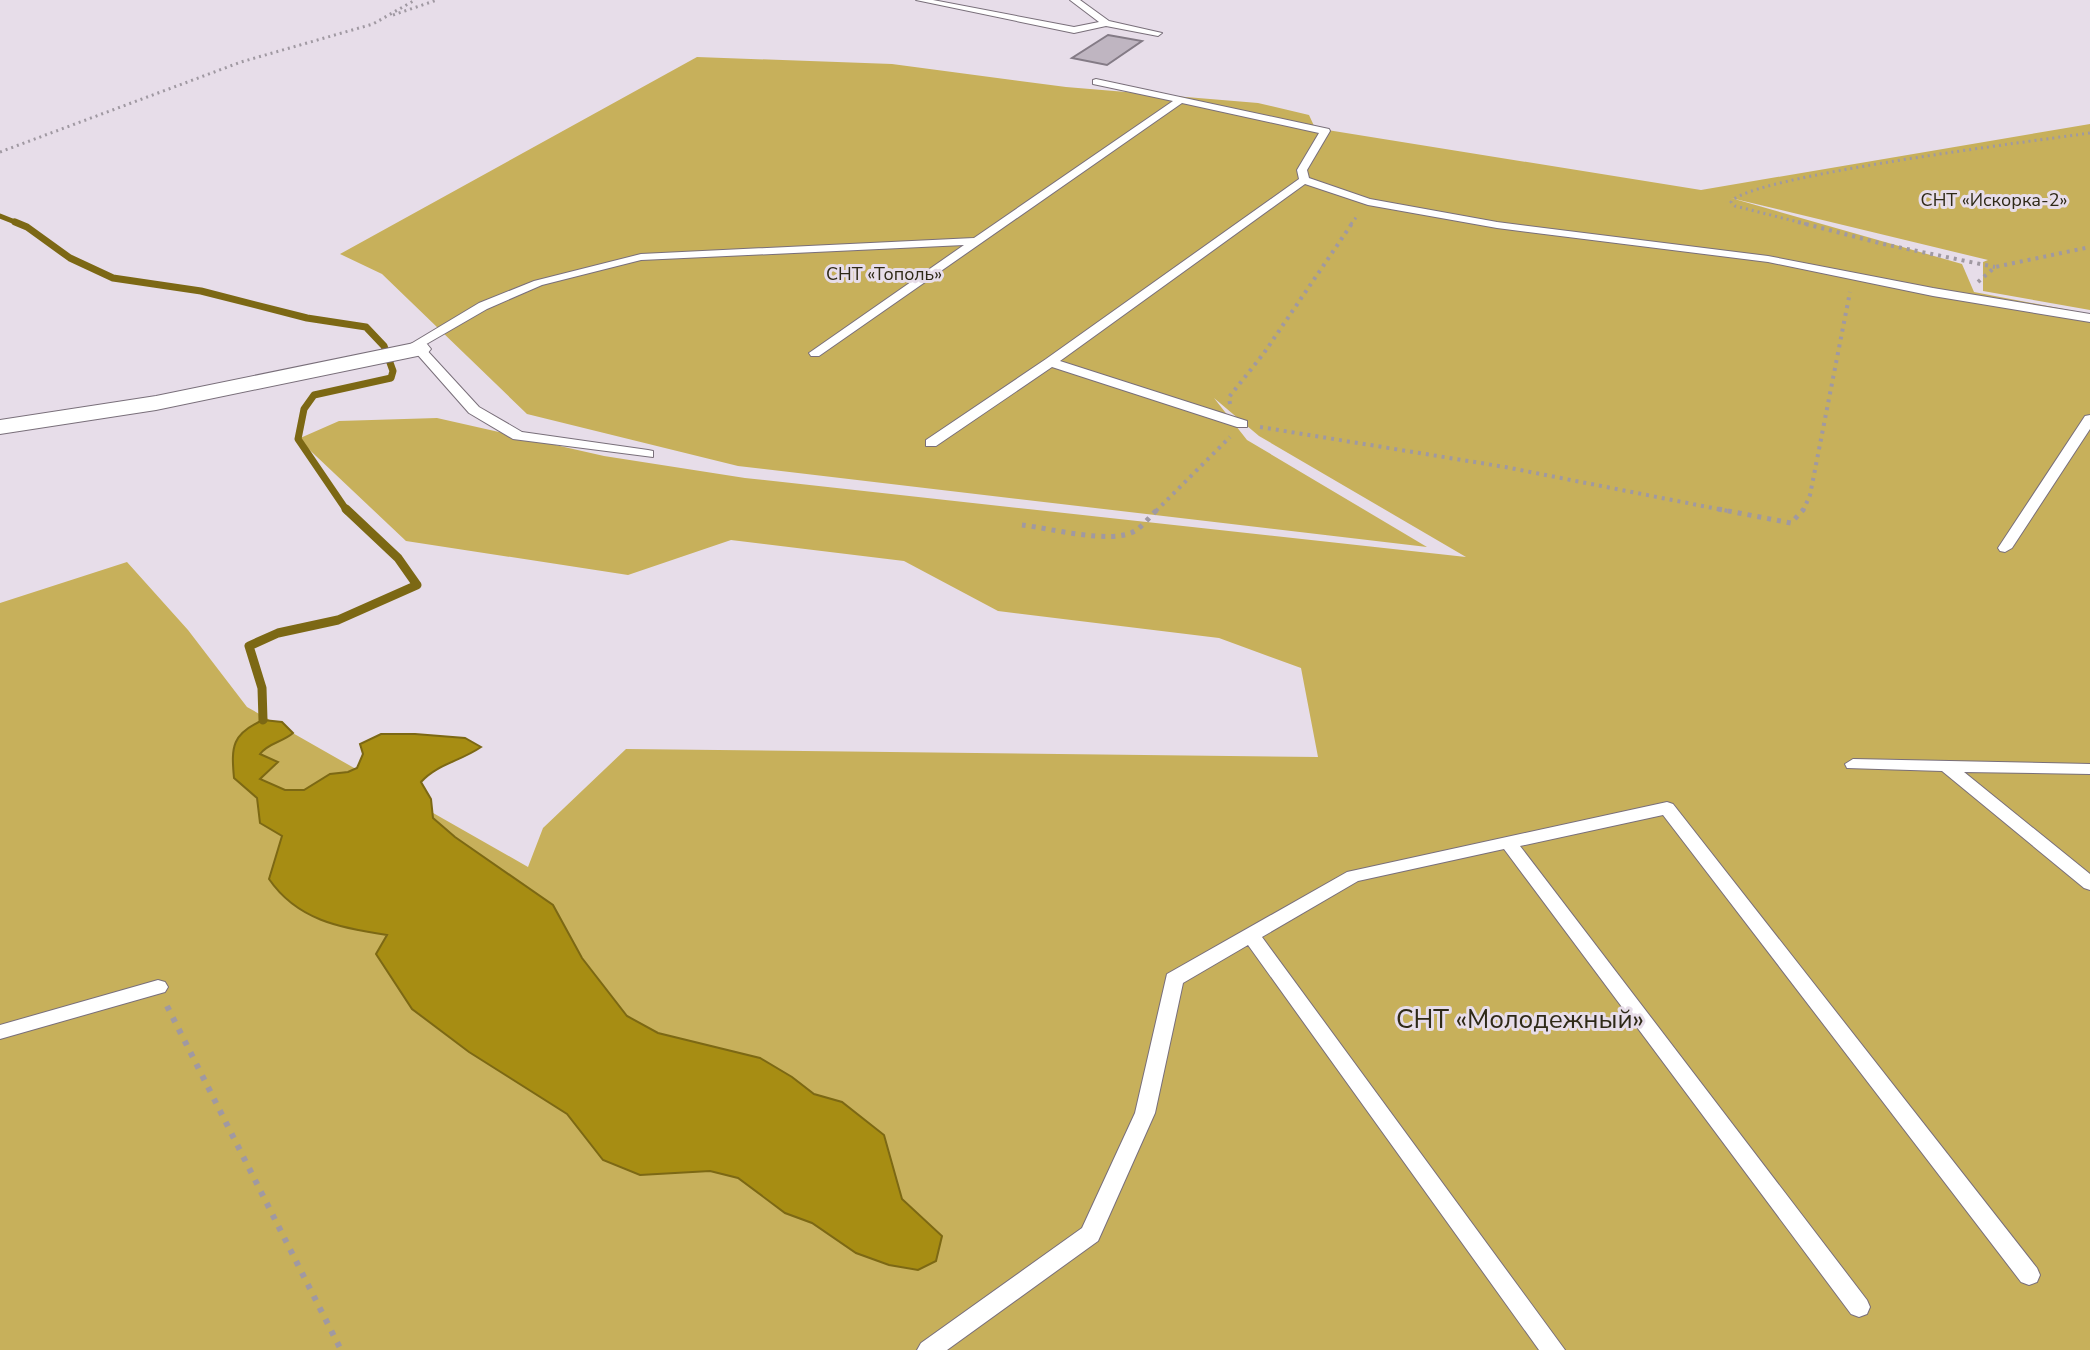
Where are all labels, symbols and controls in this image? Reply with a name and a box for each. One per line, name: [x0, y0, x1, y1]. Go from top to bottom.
park label: СНТ «Искорка-2»: [1921, 188, 2067, 212]
park label: СНТ «Тополь»: [826, 262, 942, 286]
park label: СНТ «Молодежный»: [1396, 1002, 1644, 1037]

